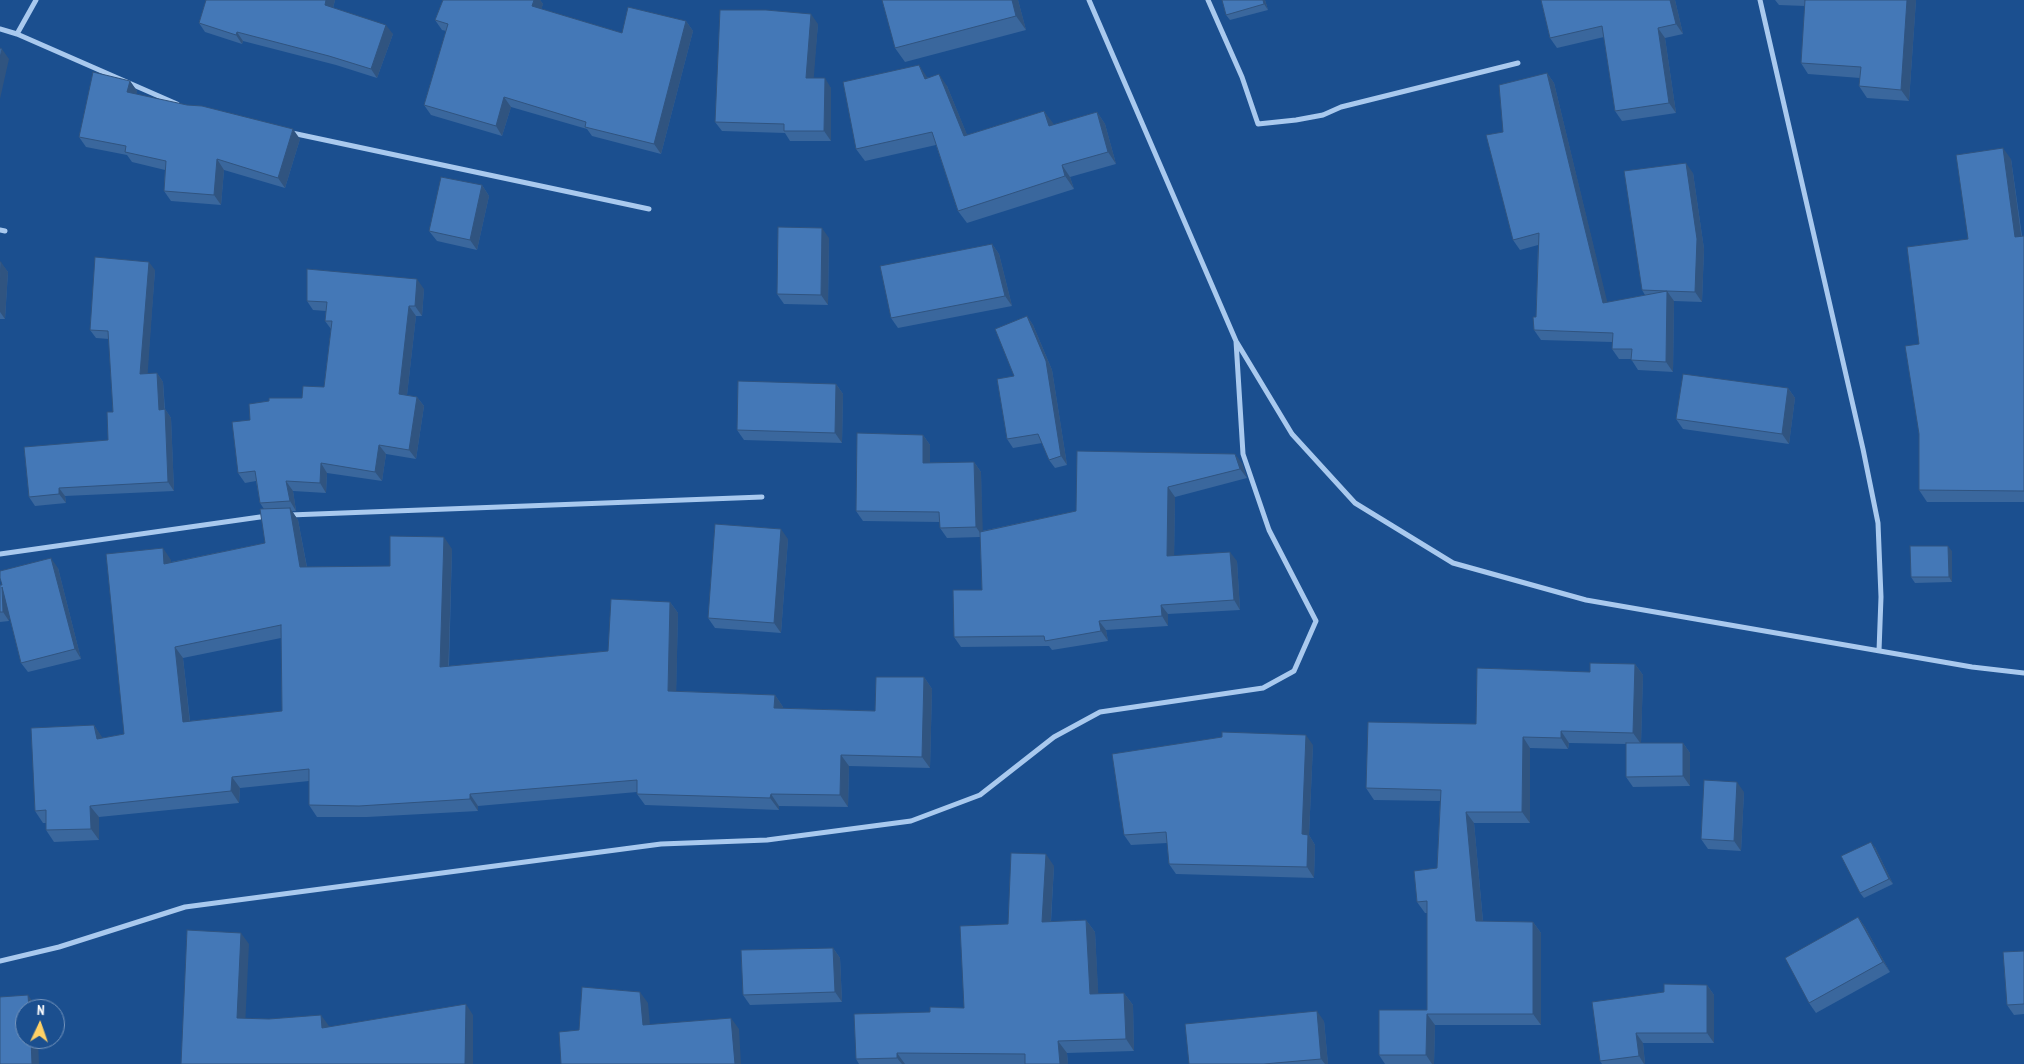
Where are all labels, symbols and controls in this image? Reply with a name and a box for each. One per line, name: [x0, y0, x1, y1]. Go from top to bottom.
north arrow: [15, 999, 65, 1049]
text: N: [36, 1001, 45, 1019]

